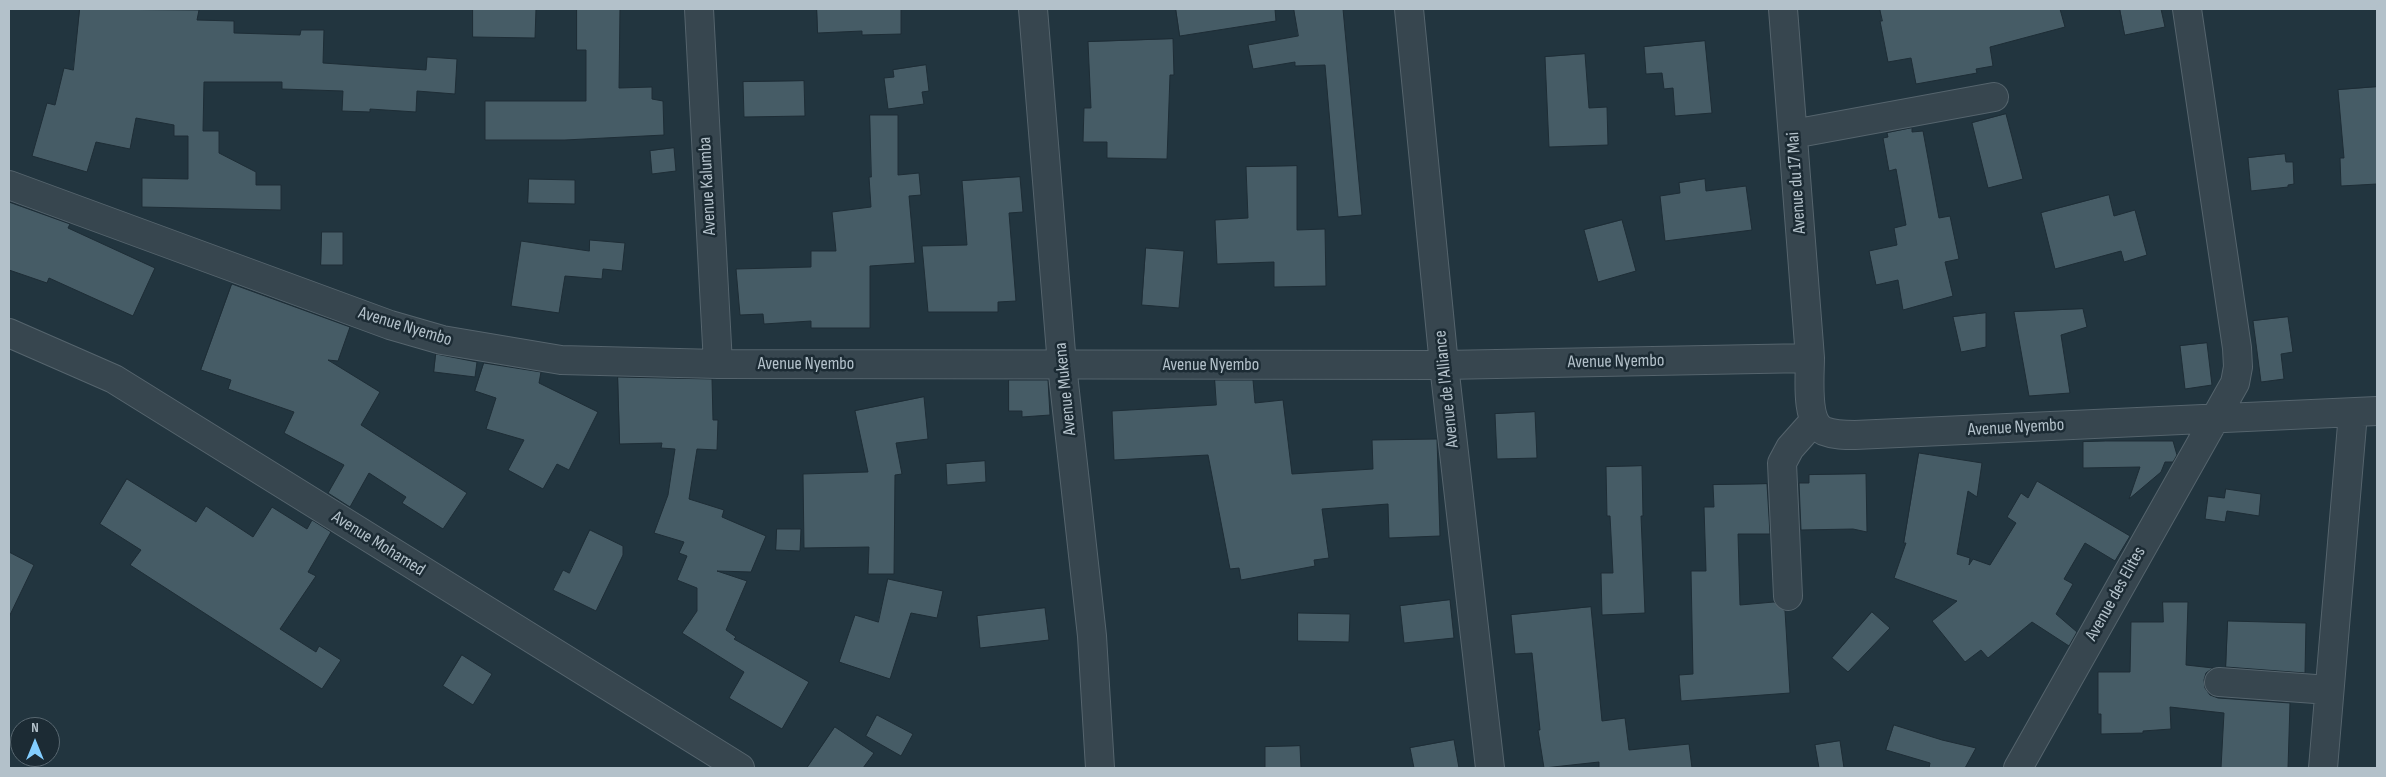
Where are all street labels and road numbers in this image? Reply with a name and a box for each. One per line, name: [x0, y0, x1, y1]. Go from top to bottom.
street label: Avenue du 17 Mai: [1783, 131, 1811, 235]
street label: Avenue Kalumba: [695, 136, 721, 236]
street label: Avenue Nyembo: [356, 303, 454, 351]
street label: Avenue de l'Alliance: [1430, 329, 1464, 449]
street label: Avenue Mukena: [1050, 341, 1082, 437]
street label: Avenue Nyembo: [1568, 350, 1664, 374]
street label: Avenue Nyembo: [758, 353, 854, 375]
street label: Avenue Nyembo: [1163, 354, 1259, 376]
street label: Avenue Nyembo: [1967, 415, 2065, 441]
street label: Avenue Mohamed: [327, 507, 429, 581]
street label: Avenue des Elites: [2081, 543, 2151, 645]

